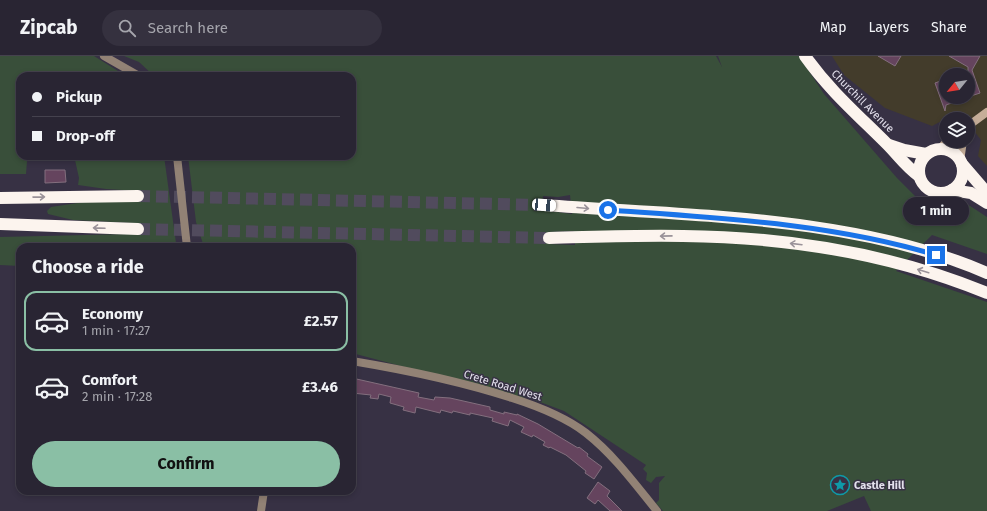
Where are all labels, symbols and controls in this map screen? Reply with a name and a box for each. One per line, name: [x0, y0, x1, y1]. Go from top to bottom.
search box: [102, 10, 382, 46]
text: Zipcab: [20, 16, 78, 39]
icon: search: [116, 17, 138, 39]
text: Search here: [148, 19, 228, 37]
text: Map: [820, 19, 846, 36]
text: Layers: [868, 19, 909, 36]
text: Share: [931, 19, 967, 36]
street label: Churchill Avenue: [829, 67, 897, 135]
north arrow: [939, 68, 975, 104]
map controls: [939, 68, 975, 148]
text: Pickup: [56, 88, 102, 106]
button: layers: [939, 112, 975, 148]
text: Drop-off: [56, 127, 115, 145]
one-way arrow: [32, 193, 45, 201]
callout: 1 min: [903, 197, 969, 225]
car: [532, 198, 556, 212]
route start: [599, 201, 617, 219]
text: 1 min: [920, 203, 952, 218]
one-way arrow: [576, 204, 589, 211]
one-way arrow: [93, 224, 106, 231]
one-way arrow: [660, 232, 673, 240]
one-way arrow: [790, 240, 803, 248]
route end: [927, 246, 945, 264]
text: Choose a ride: [32, 256, 144, 278]
one-way arrow: [916, 267, 929, 274]
icon: car: [34, 303, 70, 339]
text: Economy: [82, 305, 143, 323]
text: £2.57: [304, 312, 338, 330]
text: 1 min · 17:27: [82, 323, 150, 338]
street label: Crete Road West: [462, 367, 544, 404]
icon: car: [34, 369, 70, 405]
text: Comfort: [82, 371, 138, 389]
text: £3.46: [302, 378, 338, 396]
text: 2 min · 17:28: [82, 389, 152, 404]
button: Confirm: [32, 441, 340, 487]
place icon: Castle Hill: [829, 474, 851, 496]
place label: Castle Hill: [854, 479, 905, 492]

